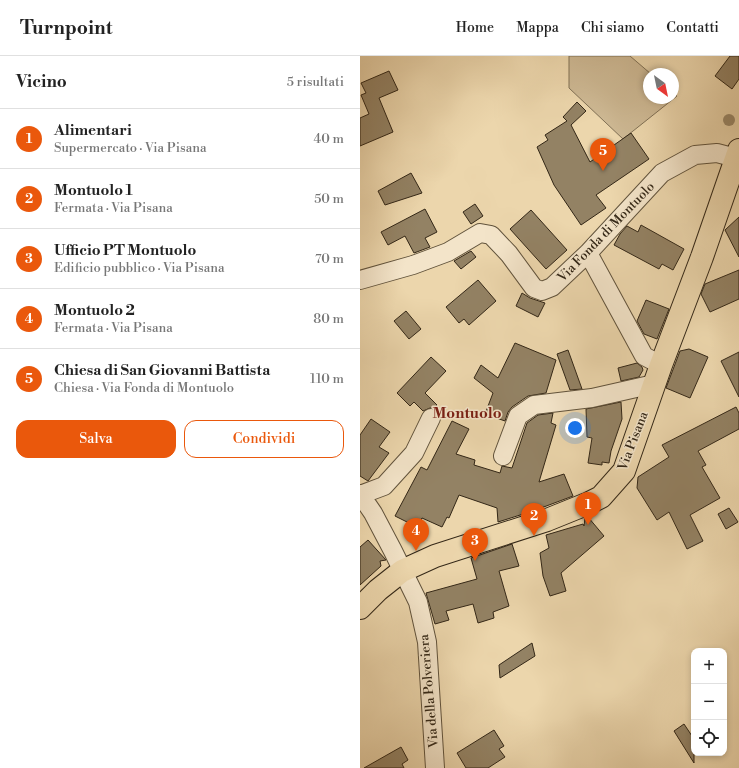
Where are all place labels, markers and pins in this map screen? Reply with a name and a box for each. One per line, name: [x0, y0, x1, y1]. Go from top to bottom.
pin: 5: [590, 138, 616, 171]
pin: 1: [575, 492, 601, 525]
pin: 2: [521, 503, 547, 536]
pin: 4: [403, 518, 429, 551]
pin: 3: [462, 528, 488, 561]

